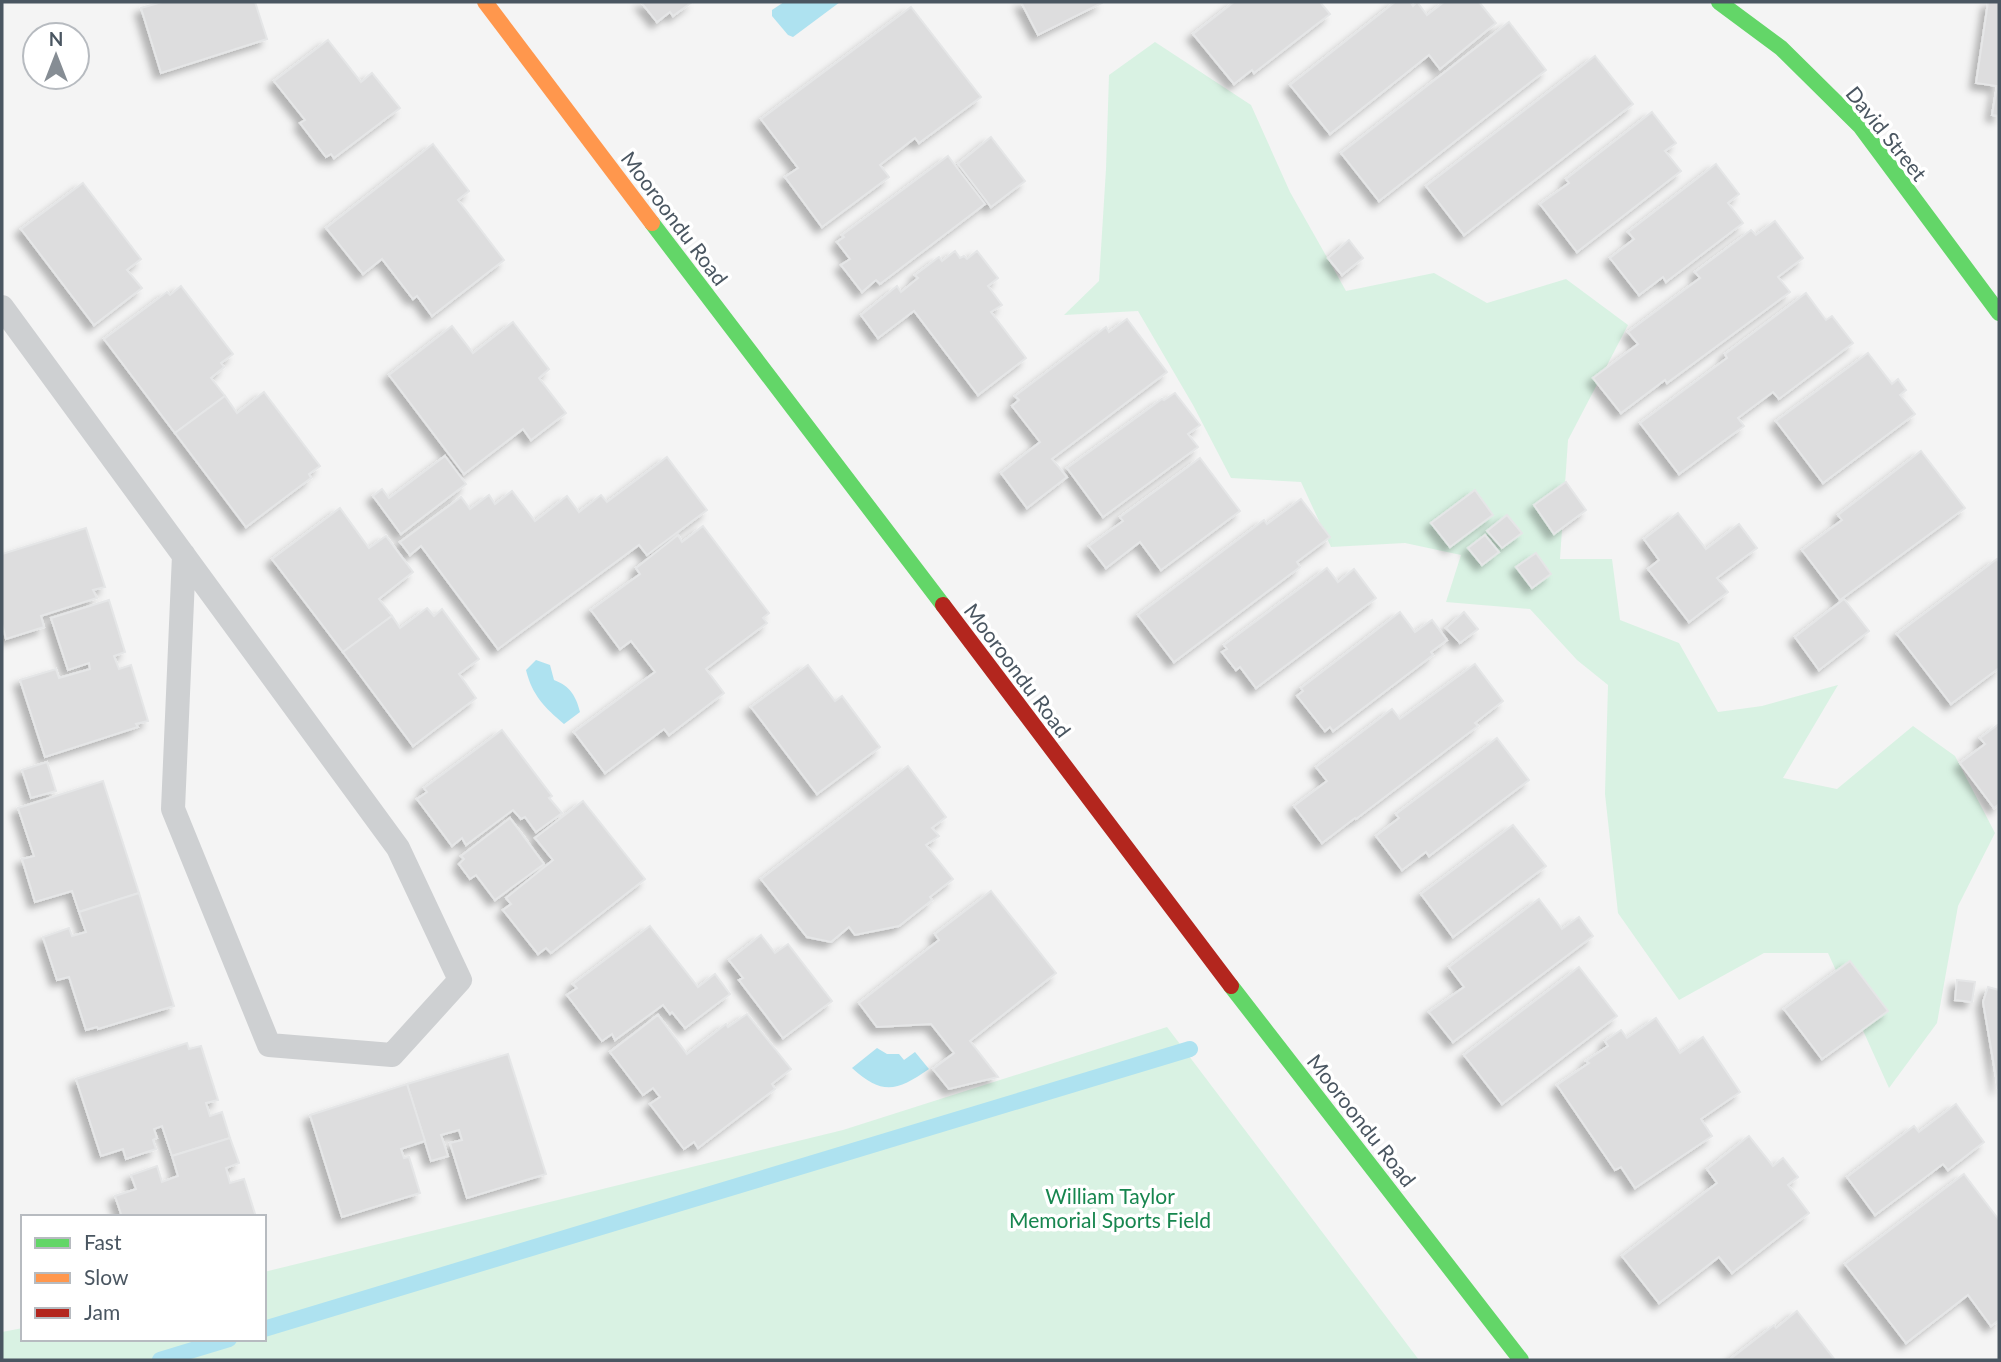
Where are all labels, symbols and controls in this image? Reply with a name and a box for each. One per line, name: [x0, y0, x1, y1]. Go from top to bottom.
north arrow: [21, 21, 91, 91]
text: N: [49, 27, 63, 50]
street label: David Street: [1841, 81, 1933, 186]
street label: Mooroondu Road: [617, 146, 733, 290]
street label: Mooroondu Road: [960, 598, 1076, 742]
street label: Mooroondu Road: [1303, 1049, 1421, 1191]
park label: William Taylor Memorial Sports Field: [1009, 1183, 1211, 1232]
legend: [21, 1215, 266, 1341]
text: Fast: [84, 1229, 122, 1254]
text: Slow: [84, 1264, 129, 1289]
text: Jam: [84, 1299, 120, 1324]

